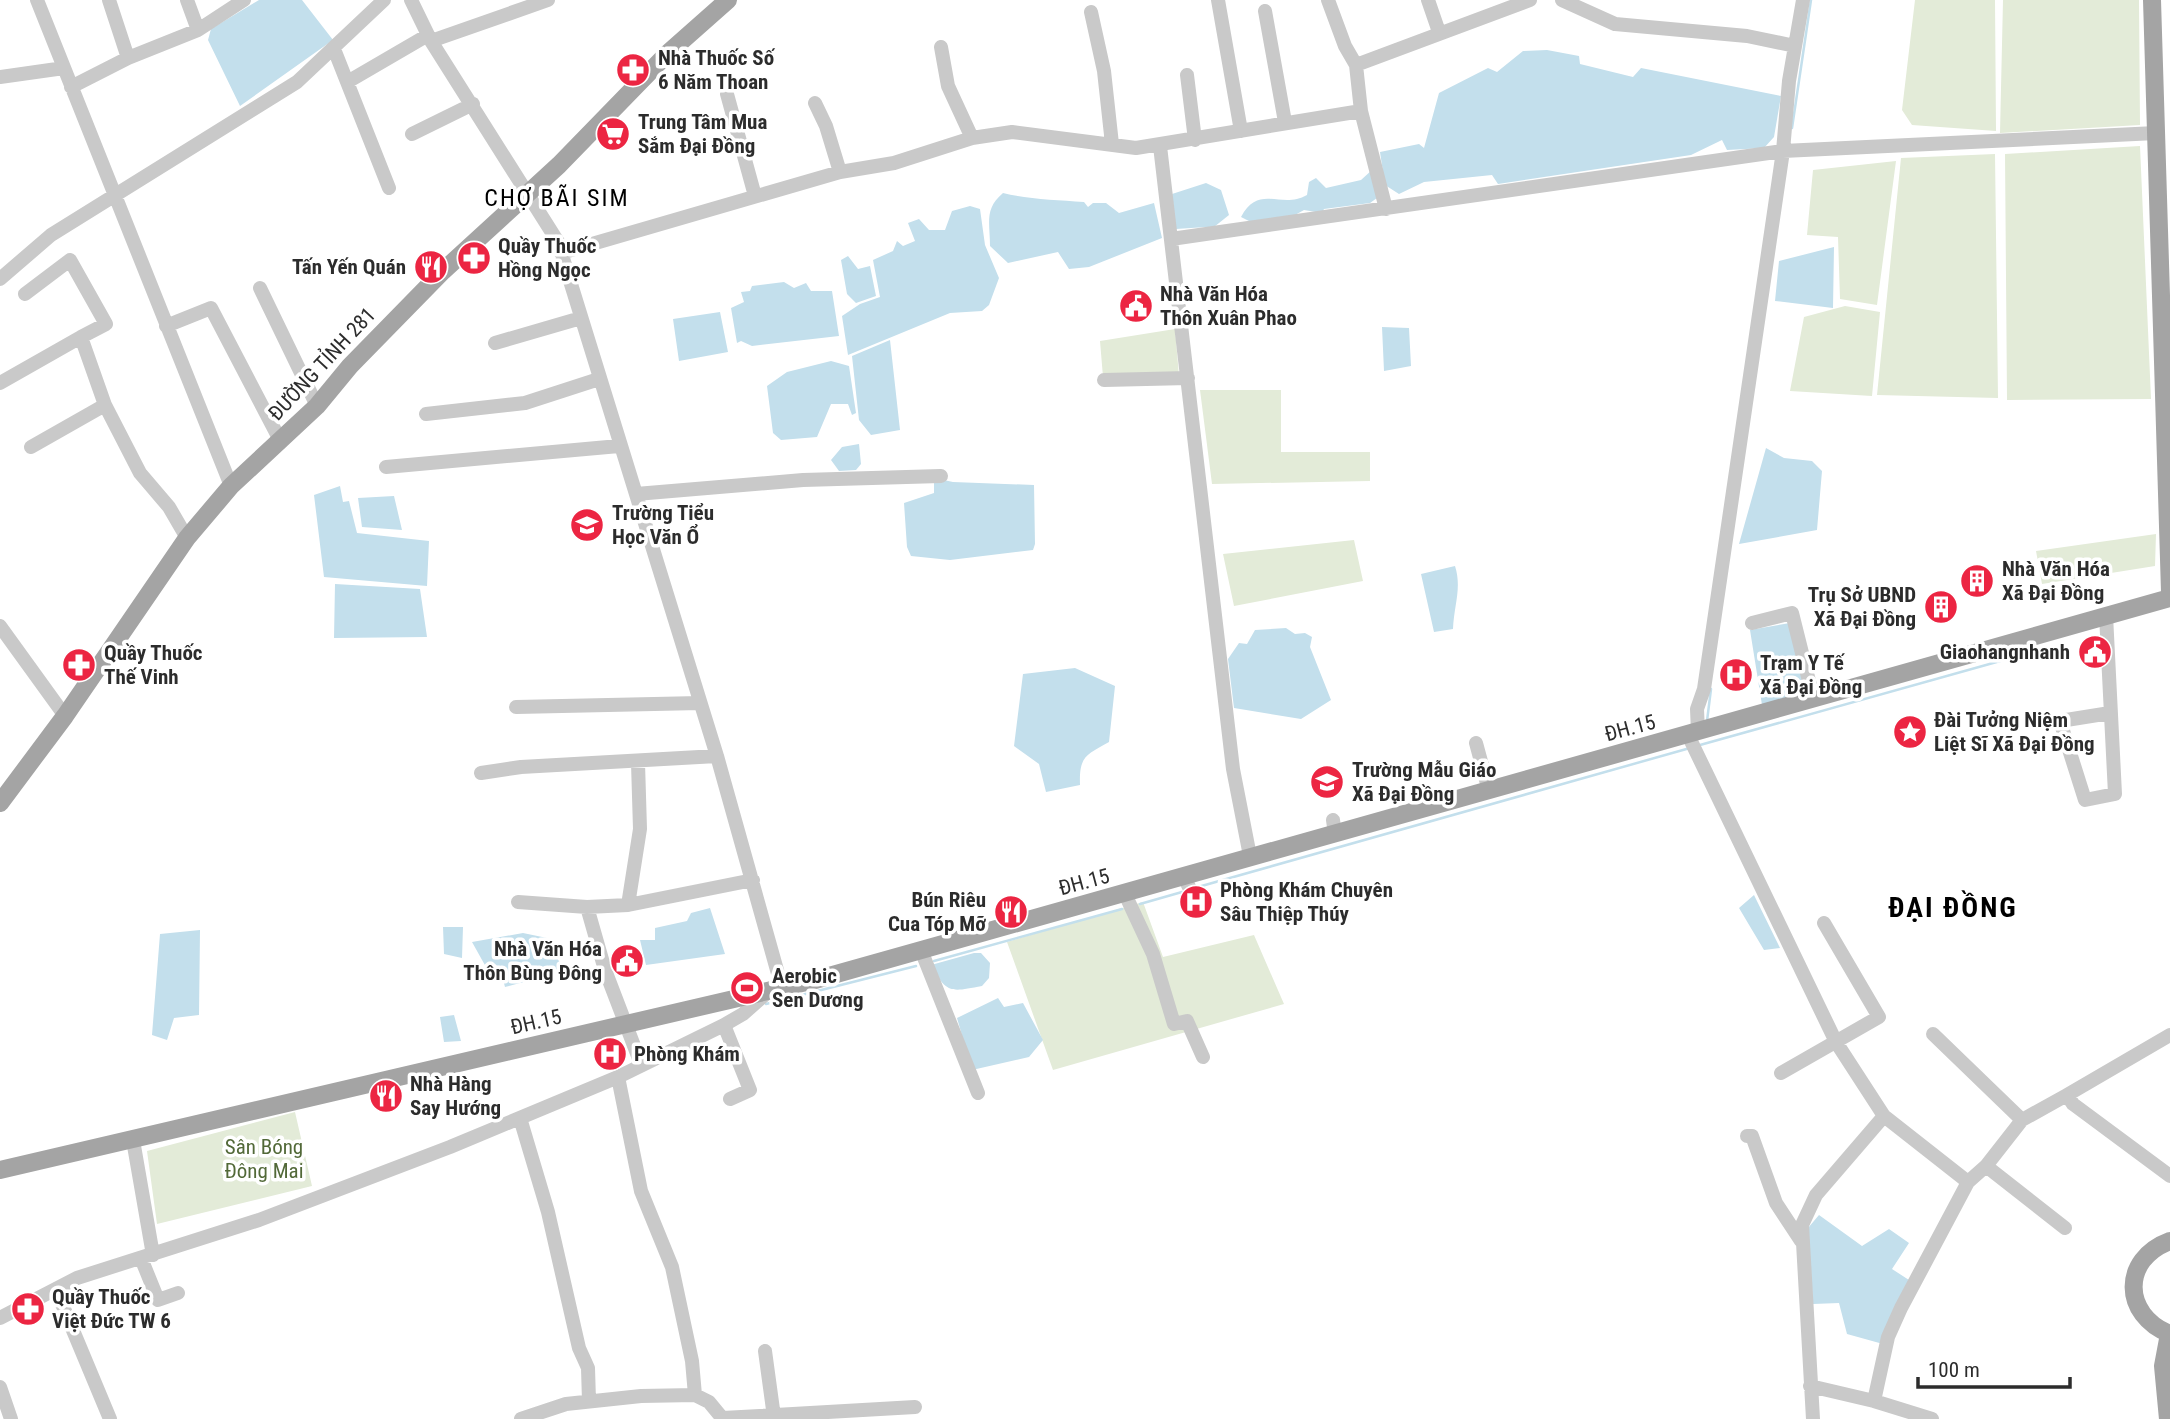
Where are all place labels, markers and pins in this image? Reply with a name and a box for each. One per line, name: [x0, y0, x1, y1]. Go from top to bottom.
place label: Nhà Thuốc Số 6 Năm Thoan: [658, 46, 776, 94]
pharmacy icon: Nhà Thuốc Số 6 Năm Thoan: [614, 51, 652, 89]
place label: Trung Tâm Mua Sắm Đại Đồng: [638, 110, 767, 158]
supermarket icon: Trung Tâm Mua Sắm Đại Đồng: [594, 115, 632, 153]
place label: Quầy Thuốc Hồng Ngọc: [498, 234, 597, 282]
pharmacy icon: Quầy Thuốc Hồng Ngọc: [455, 239, 493, 277]
restaurant icon: Tấn Yến Quán: [412, 248, 450, 286]
place label: Tấn Yến Quán: [292, 255, 406, 279]
place label: Nhà Văn Hóa Thôn Xuân Phao: [1160, 282, 1297, 330]
public building icon: Nhà Văn Hóa Thôn Xuân Phao: [1117, 287, 1155, 325]
place label: Trường Tiểu Học Văn Ổ: [612, 501, 714, 549]
school or university icon: Trường Tiểu Học Văn Ổ: [568, 506, 606, 544]
place label: Nhà Văn Hóa Xã Đại Đồng: [2002, 557, 2110, 605]
building icon: Nhà Văn Hóa Xã Đại Đồng: [1958, 562, 1996, 600]
place label: Trụ Sở UBND Xã Đại Đồng: [1808, 583, 1916, 631]
building icon: Trụ Sở UBND Xã Đại Đồng: [1922, 588, 1960, 626]
public building icon: Giaohangnhanh: [2076, 633, 2114, 671]
place label: Giaohangnhanh: [1940, 640, 2070, 664]
place label: Quầy Thuốc Thế Vinh: [104, 641, 203, 689]
pharmacy icon: Quầy Thuốc Thế Vinh: [60, 646, 98, 684]
place label: Trạm Y Tế Xã Đại Đồng: [1760, 651, 1862, 699]
hospital icon: Trạm Y Tế Xã Đại Đồng: [1717, 656, 1755, 694]
place label: Đài Tưởng Niệm Liệt Sĩ Xã Đại Đồng: [1934, 708, 2095, 756]
place icon: Đài Tưởng Niệm Liệt Sĩ Xã Đại Đồng: [1891, 713, 1929, 751]
place label: Trường Mẫu Giáo Xã Đại Đồng: [1352, 758, 1496, 806]
school or university icon: Trường Mẫu Giáo Xã Đại Đồng: [1308, 763, 1346, 801]
place label: Phòng Khám Chuyên Sâu Thiệp Thúy: [1220, 878, 1393, 926]
hospital icon: Phòng Khám Chuyên Sâu Thiệp Thúy: [1177, 883, 1215, 921]
place label: Bún Riêu Cua Tóp Mỡ: [888, 888, 986, 936]
restaurant icon: Bún Riêu Cua Tóp Mỡ: [992, 893, 1030, 931]
place label: Nhà Văn Hóa Thôn Bùng Đông: [463, 937, 602, 985]
public building icon: Nhà Văn Hóa Thôn Bùng Đông: [608, 942, 646, 980]
place label: Aerobic Sen Dương: [772, 964, 863, 1012]
sports icon: Aerobic Sen Dương: [728, 969, 766, 1007]
hospital icon: Phòng Khám: [591, 1035, 629, 1073]
place label: Phòng Khám: [634, 1042, 740, 1066]
place label: Nhà Hàng Say Hướng: [410, 1072, 501, 1120]
restaurant icon: Nhà Hàng Say Hướng: [367, 1077, 405, 1115]
place label: Quầy Thuốc Việt Đức TW 6: [52, 1285, 171, 1333]
pharmacy icon: Quầy Thuốc Việt Đức TW 6: [9, 1290, 47, 1328]

